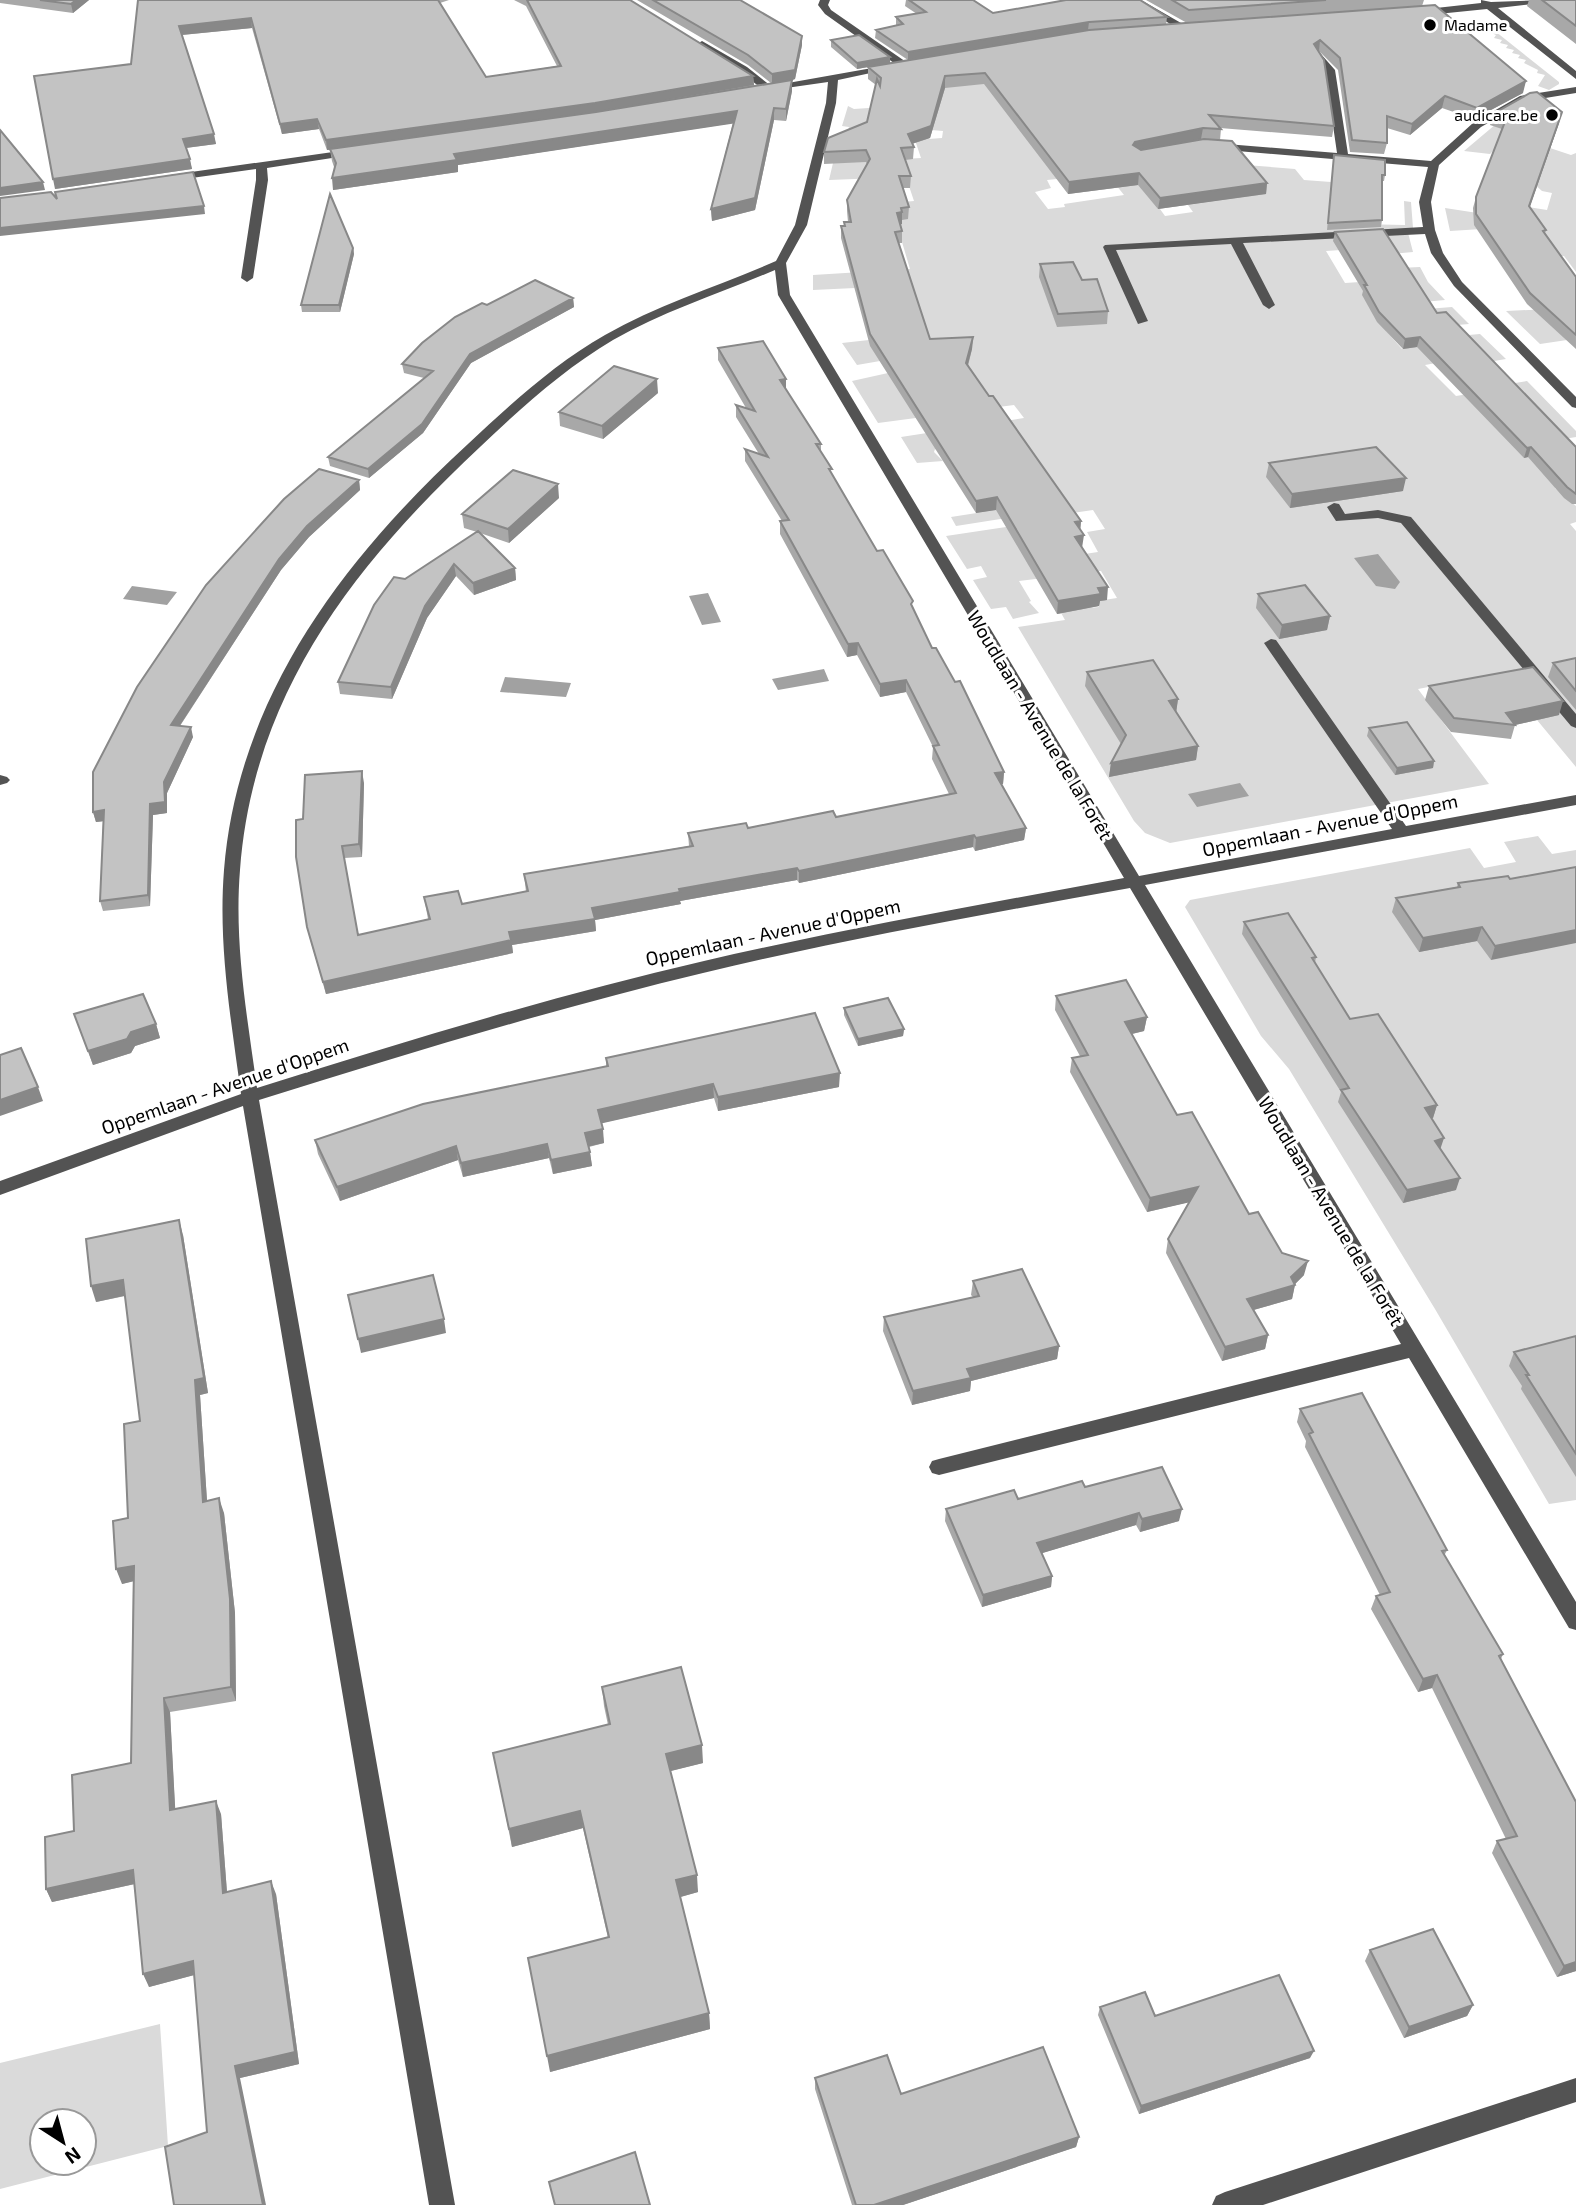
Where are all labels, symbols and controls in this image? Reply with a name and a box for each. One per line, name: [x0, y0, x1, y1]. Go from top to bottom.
place label: Madame: [1444, 15, 1507, 34]
marker: Madame: [1422, 17, 1438, 33]
place label: audicare.be: [1454, 105, 1538, 124]
marker: audicare.be: [1544, 107, 1560, 123]
street label: Woudlaan - Avenue de la Forêt: [963, 606, 1118, 844]
street label: Oppemlaan - Avenue d'Oppem: [1200, 788, 1460, 861]
street label: Oppemlaan - Avenue d'Oppem: [643, 893, 902, 970]
street label: Oppemlaan - Avenue d'Oppem: [98, 1032, 352, 1139]
street label: Woudlaan - Avenue de la Forêt: [1254, 1092, 1409, 1330]
north arrow: [28, 2107, 98, 2177]
text: N: [61, 2143, 86, 2169]

